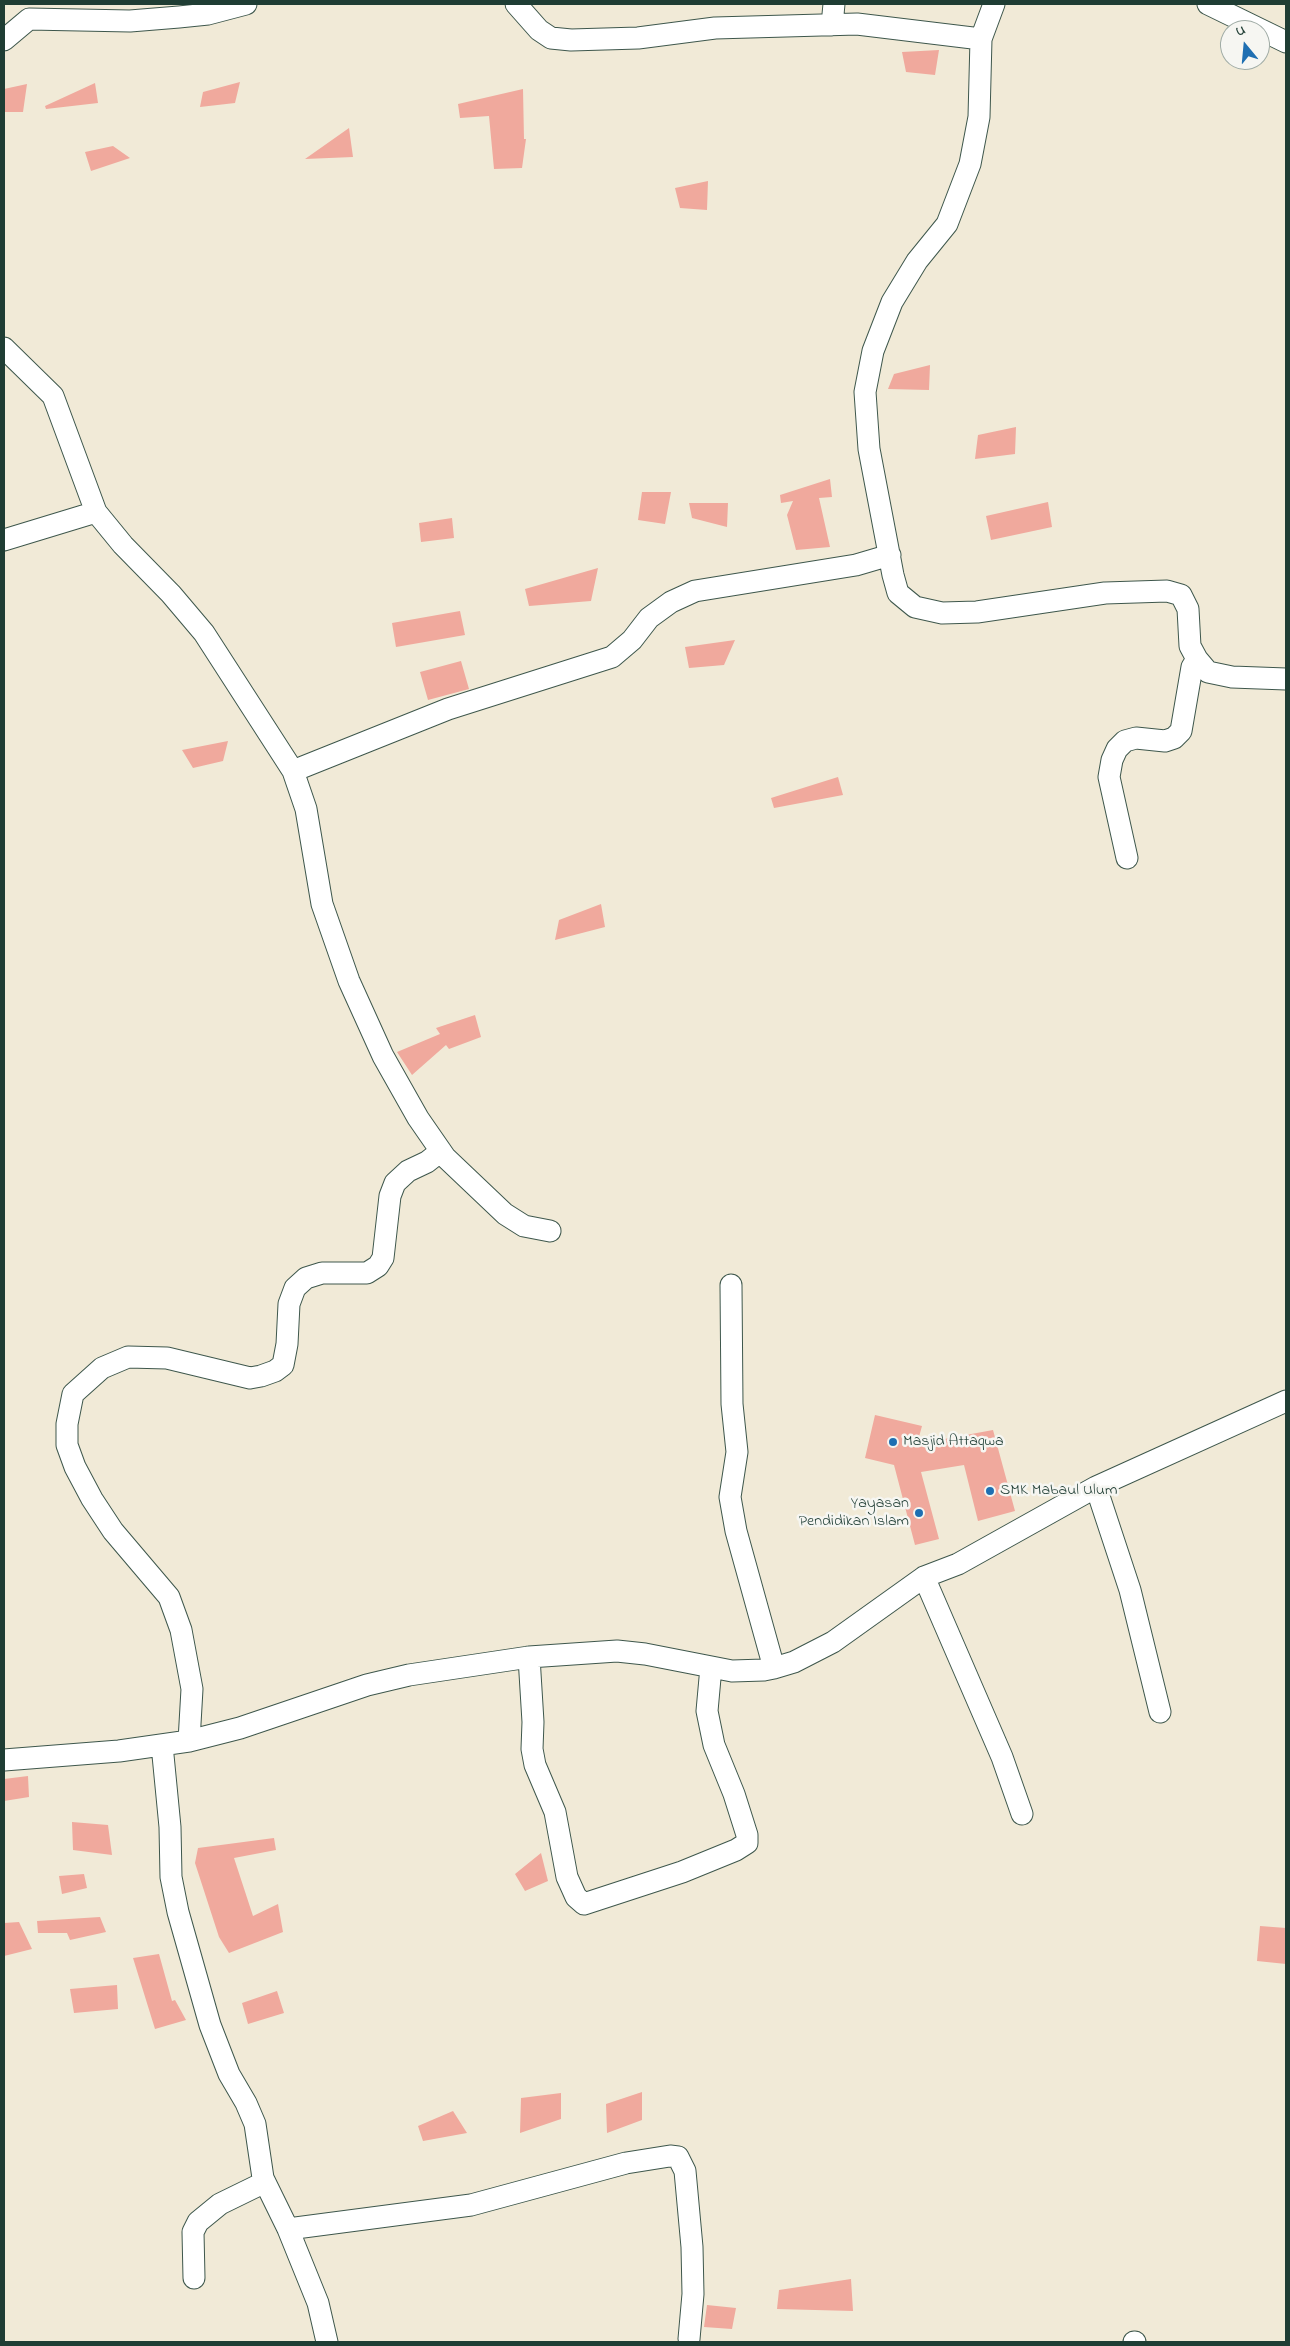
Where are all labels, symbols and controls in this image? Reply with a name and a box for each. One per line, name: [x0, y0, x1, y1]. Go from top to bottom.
north arrow: [1220, 20, 1270, 70]
text: U: [1233, 20, 1248, 42]
place label: Masjid Attaqwa: [903, 1432, 1004, 1452]
marker: Masjid Attaqwa: [887, 1436, 899, 1448]
place label: SMK Mabaul Ulum: [1000, 1481, 1117, 1501]
marker: SMK Mabaul Ulum: [984, 1485, 996, 1497]
place label: Yayasan Pendidikan Islam: [799, 1494, 909, 1532]
marker: Yayasan Pendidikan Islam: [913, 1507, 925, 1519]

